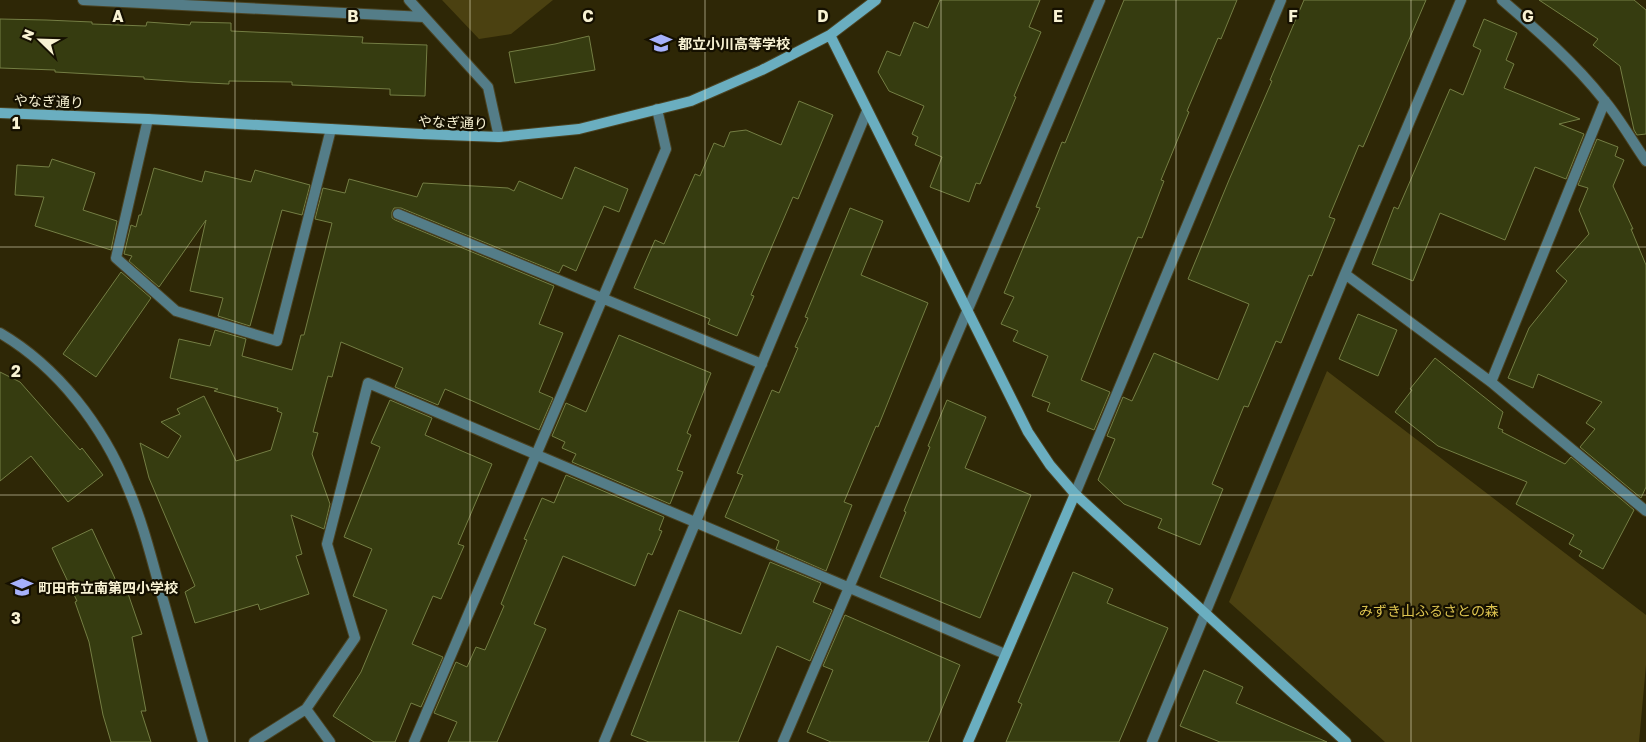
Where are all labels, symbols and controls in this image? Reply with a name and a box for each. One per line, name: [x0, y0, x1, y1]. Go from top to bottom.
text: A: [112, 6, 124, 26]
text: B: [347, 6, 359, 26]
text: C: [582, 6, 594, 26]
text: D: [817, 6, 829, 26]
text: E: [1053, 6, 1063, 26]
text: F: [1288, 6, 1298, 26]
text: G: [1522, 6, 1534, 26]
north arrow: [15, 15, 65, 65]
text: N: [18, 27, 37, 43]
school or university icon: 都立小川高等学校: [648, 30, 674, 56]
place label: 都立小川高等学校: [678, 35, 790, 52]
street label: やなぎ通り: [14, 91, 84, 111]
street label: やなぎ通り: [418, 112, 488, 132]
text: 1: [12, 113, 20, 133]
text: 2: [11, 361, 21, 381]
school or university icon: 町田市立南第四小学校: [9, 574, 35, 600]
place label: 町田市立南第四小学校: [38, 579, 178, 596]
park label: みずき山ふるさとの森: [1359, 602, 1499, 619]
text: 3: [11, 608, 21, 628]

